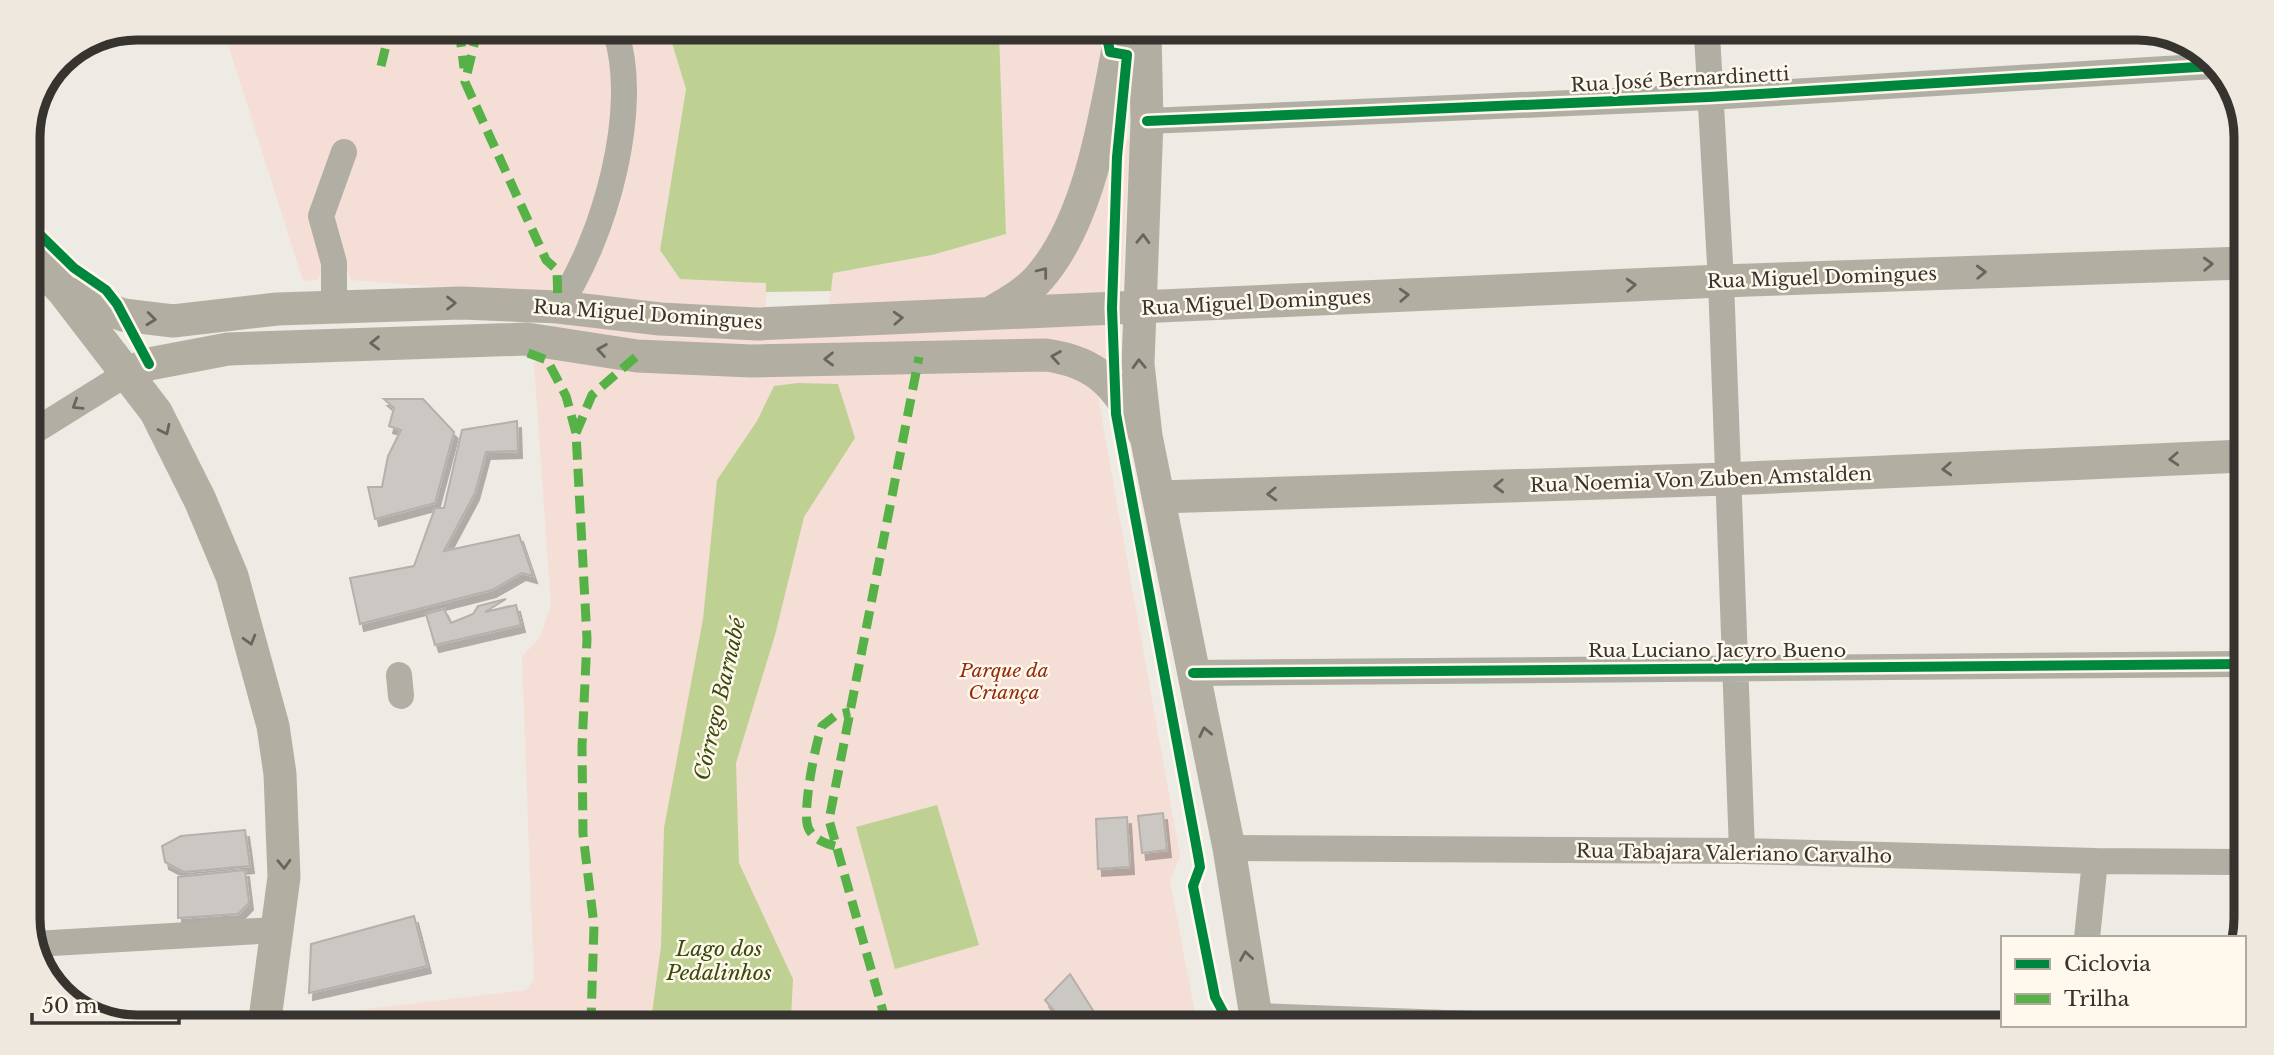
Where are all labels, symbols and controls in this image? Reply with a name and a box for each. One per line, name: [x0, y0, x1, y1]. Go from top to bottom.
street label: Rua José Bernardinetti: [1570, 62, 1790, 97]
one-way arrow: [1135, 233, 1150, 244]
one-way arrow: [2203, 257, 2214, 272]
street label: Rua Miguel Domingues: [1707, 262, 1937, 293]
one-way arrow: [1976, 264, 1987, 279]
one-way arrow: [1034, 268, 1047, 280]
one-way arrow: [1626, 277, 1637, 292]
street label: Rua Miguel Domingues: [1141, 285, 1372, 320]
one-way arrow: [1399, 287, 1410, 302]
one-way arrow: [446, 295, 457, 311]
street label: Rua Miguel Domingues: [532, 295, 764, 334]
one-way arrow: [893, 311, 904, 326]
one-way arrow: [145, 312, 157, 327]
one-way arrow: [369, 335, 380, 350]
one-way arrow: [596, 343, 608, 358]
one-way arrow: [1050, 349, 1062, 364]
one-way arrow: [823, 352, 834, 367]
one-way arrow: [1132, 358, 1147, 369]
one-way arrow: [72, 396, 85, 409]
one-way arrow: [156, 423, 170, 435]
one-way arrow: [2169, 452, 2180, 467]
street label: Rua Noemia Von Zuben Amstalden: [1530, 462, 1872, 497]
one-way arrow: [1941, 462, 1952, 477]
one-way arrow: [1494, 479, 1505, 494]
one-way arrow: [1266, 486, 1277, 501]
water label: Córrego Barnabé: [689, 614, 752, 783]
one-way arrow: [242, 634, 257, 646]
street label: Rua Luciano Jacyro Bueno: [1588, 639, 1846, 662]
park label: Parque da Criança: [958, 659, 1049, 704]
one-way arrow: [1199, 726, 1214, 738]
street label: Rua Tabajara Valeriano Carvalho: [1576, 839, 1892, 868]
one-way arrow: [276, 859, 291, 870]
water label: Lago dos Pedalinhos: [665, 936, 772, 986]
legend: [2001, 936, 2246, 1027]
one-way arrow: [1239, 950, 1254, 962]
text: Ciclovia: [2064, 951, 2151, 977]
scale bar: [32, 982, 178, 1026]
text: Trilha: [2064, 986, 2130, 1012]
text: 50 m: [42, 993, 98, 1019]

